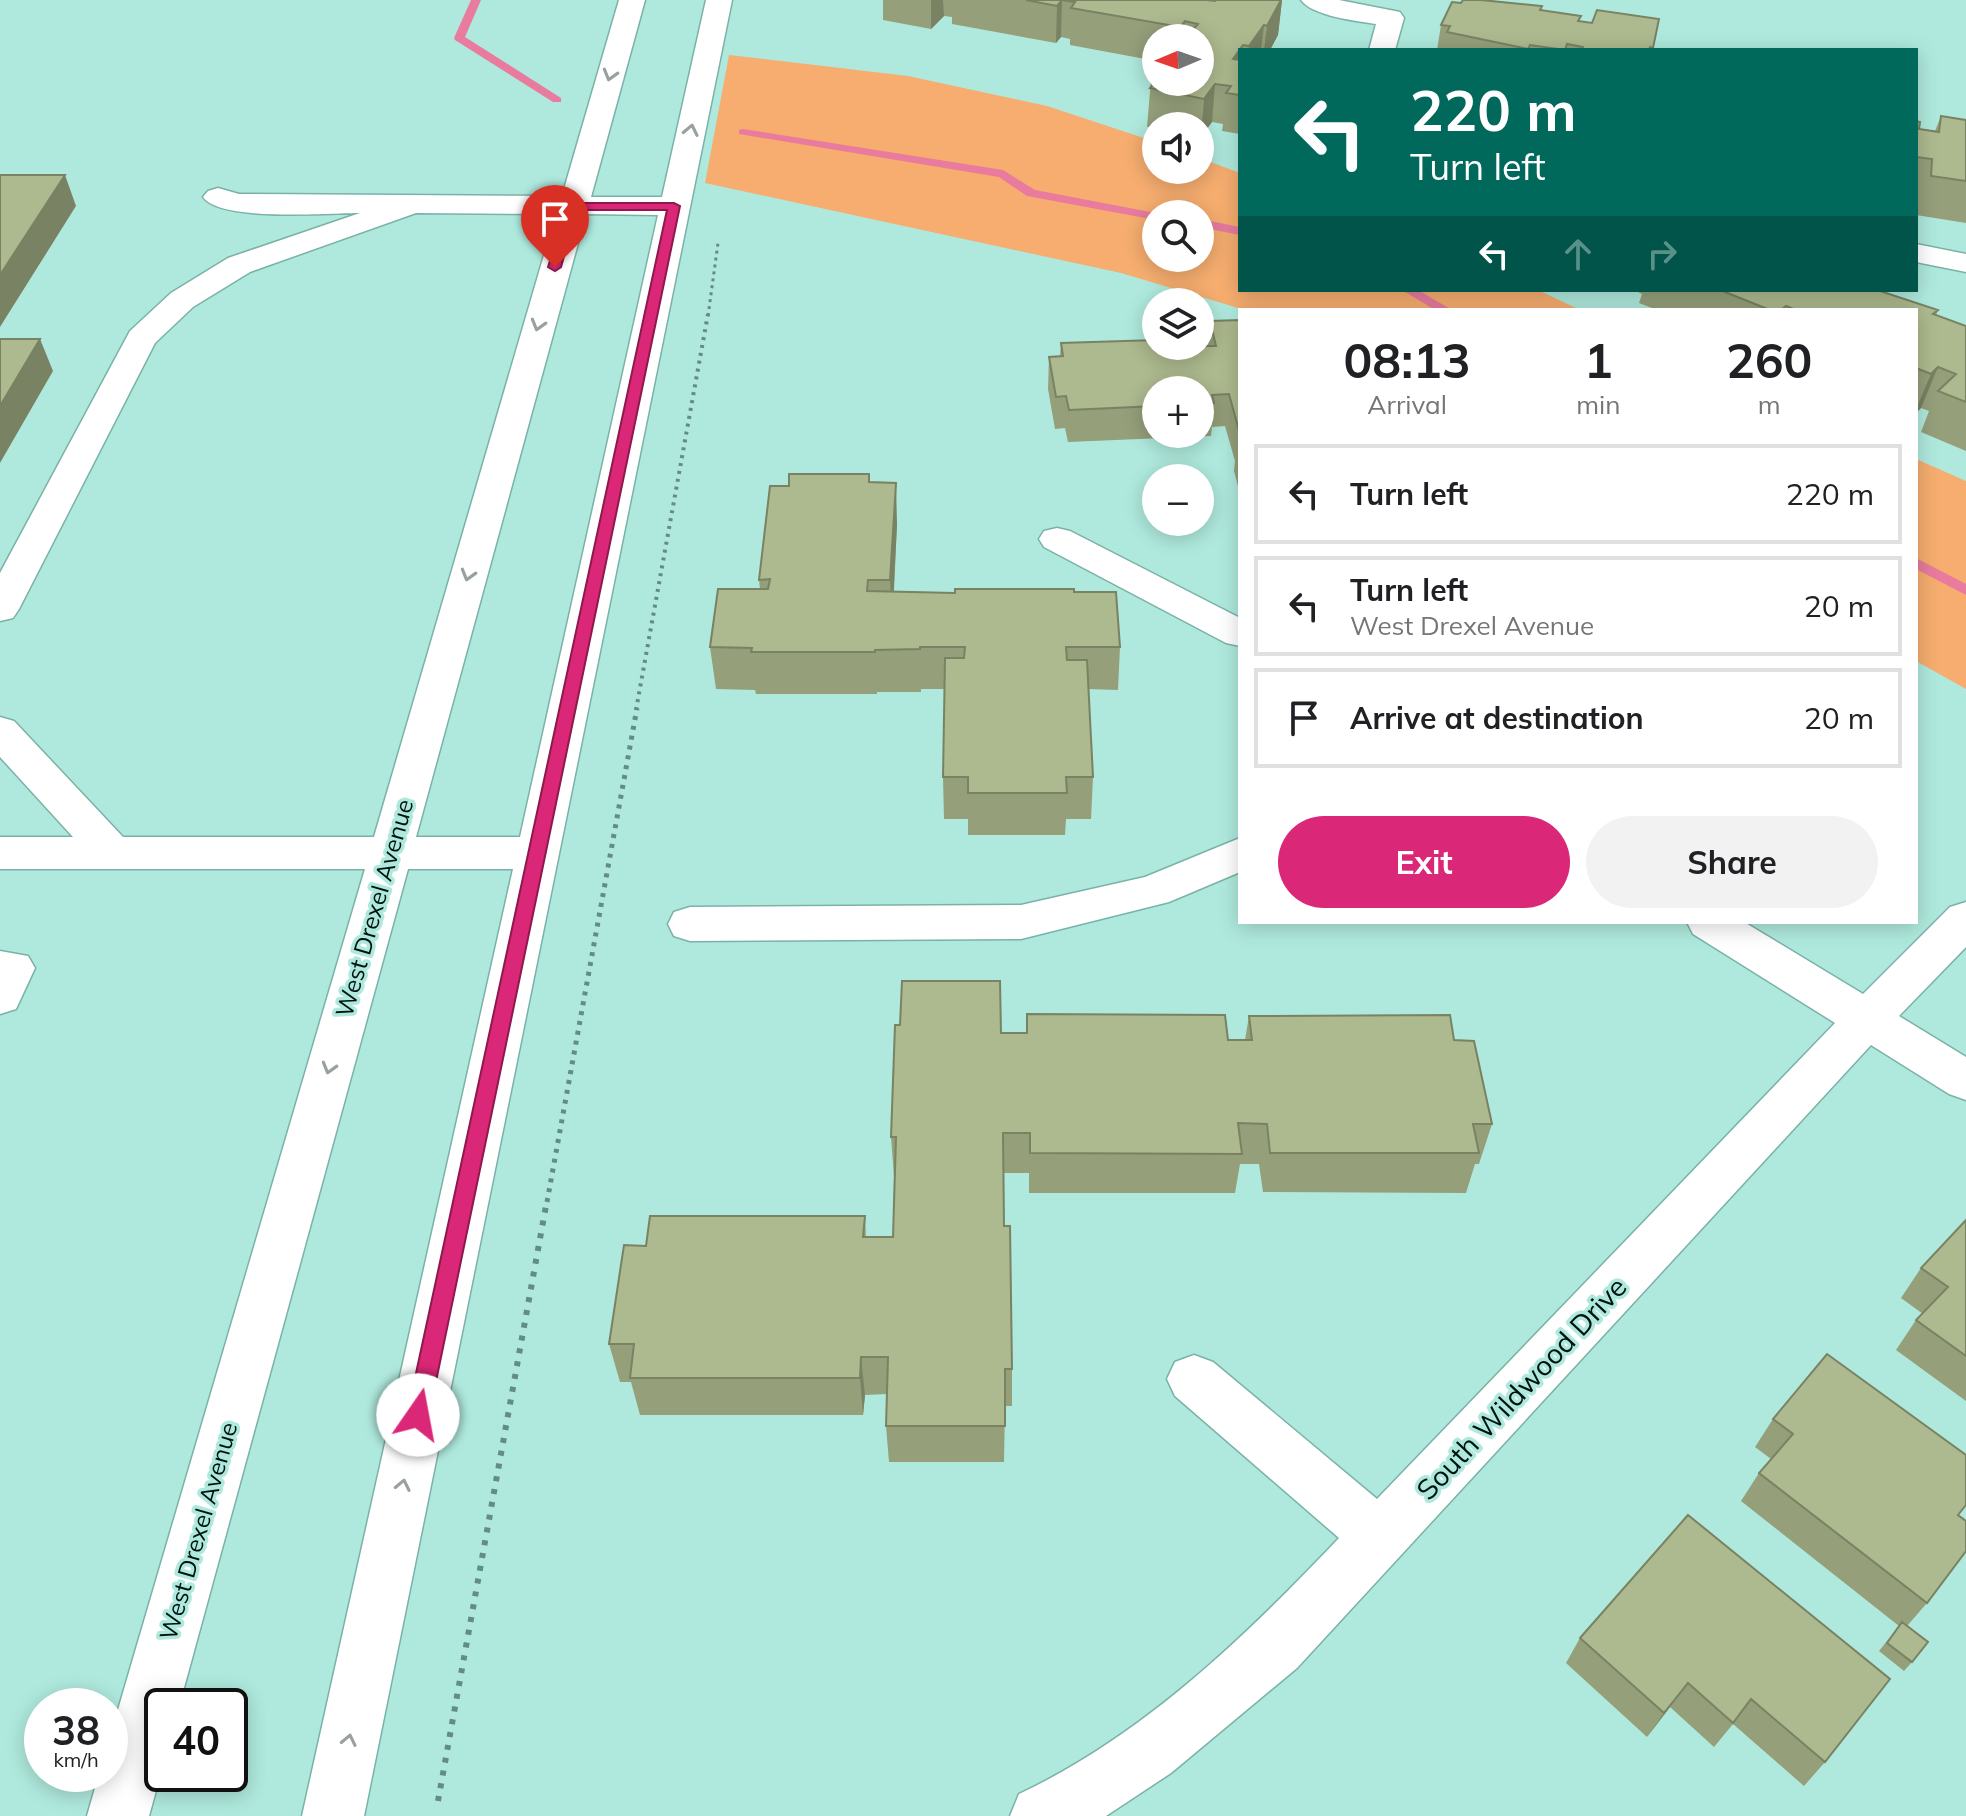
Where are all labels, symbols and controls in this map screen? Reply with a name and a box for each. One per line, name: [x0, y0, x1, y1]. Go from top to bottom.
north arrow: [1142, 24, 1214, 96]
map controls: [1142, 24, 1214, 536]
one-way arrow: [603, 67, 619, 81]
text: 220 m: [1410, 75, 1577, 145]
icon: left: [1278, 80, 1382, 184]
button: sound: [1142, 112, 1214, 184]
one-way arrow: [682, 124, 699, 137]
text: Turn left: [1410, 144, 1546, 189]
pin: [521, 185, 589, 267]
icon: arrive: [533, 197, 577, 241]
button: search: [1142, 200, 1214, 272]
icon: left: [1472, 232, 1516, 276]
icon: ahead: [1556, 232, 1600, 276]
icon: right: [1640, 232, 1684, 276]
button: layers: [1142, 288, 1214, 360]
one-way arrow: [531, 317, 548, 331]
text: 08:13: [1344, 330, 1471, 390]
text: 1: [1584, 330, 1613, 390]
text: 260: [1726, 330, 1812, 390]
button: +: [1142, 376, 1214, 448]
text: Arrival: [1367, 388, 1447, 421]
text: min: [1576, 388, 1620, 421]
text: m: [1758, 388, 1781, 421]
button: −: [1142, 464, 1214, 536]
icon: left: [1282, 472, 1326, 516]
text: Turn left: [1350, 475, 1468, 513]
text: 220 m: [1786, 475, 1874, 513]
one-way arrow: [461, 568, 477, 582]
text: Turn left: [1350, 571, 1468, 609]
icon: left: [1282, 584, 1326, 628]
text: 20 m: [1804, 587, 1874, 625]
text: West Drexel Avenue: [1350, 609, 1594, 642]
icon: arrive: [1282, 696, 1326, 740]
text: Arrive at destination: [1350, 699, 1644, 737]
text: 20 m: [1804, 699, 1874, 737]
street label: West Drexel Avenue: [329, 796, 419, 1020]
button: Exit: [1278, 816, 1570, 908]
button: Share: [1586, 816, 1878, 908]
one-way arrow: [322, 1060, 338, 1074]
street label: South Wildwood Drive: [1409, 1269, 1633, 1507]
position arrow: [376, 1373, 460, 1457]
street label: West Drexel Avenue: [153, 1419, 243, 1643]
one-way arrow: [394, 1479, 411, 1493]
speed limit sign: 40: [144, 1688, 248, 1792]
text: 38: [52, 1705, 100, 1755]
one-way arrow: [340, 1733, 357, 1747]
text: km/h: [53, 1747, 99, 1772]

